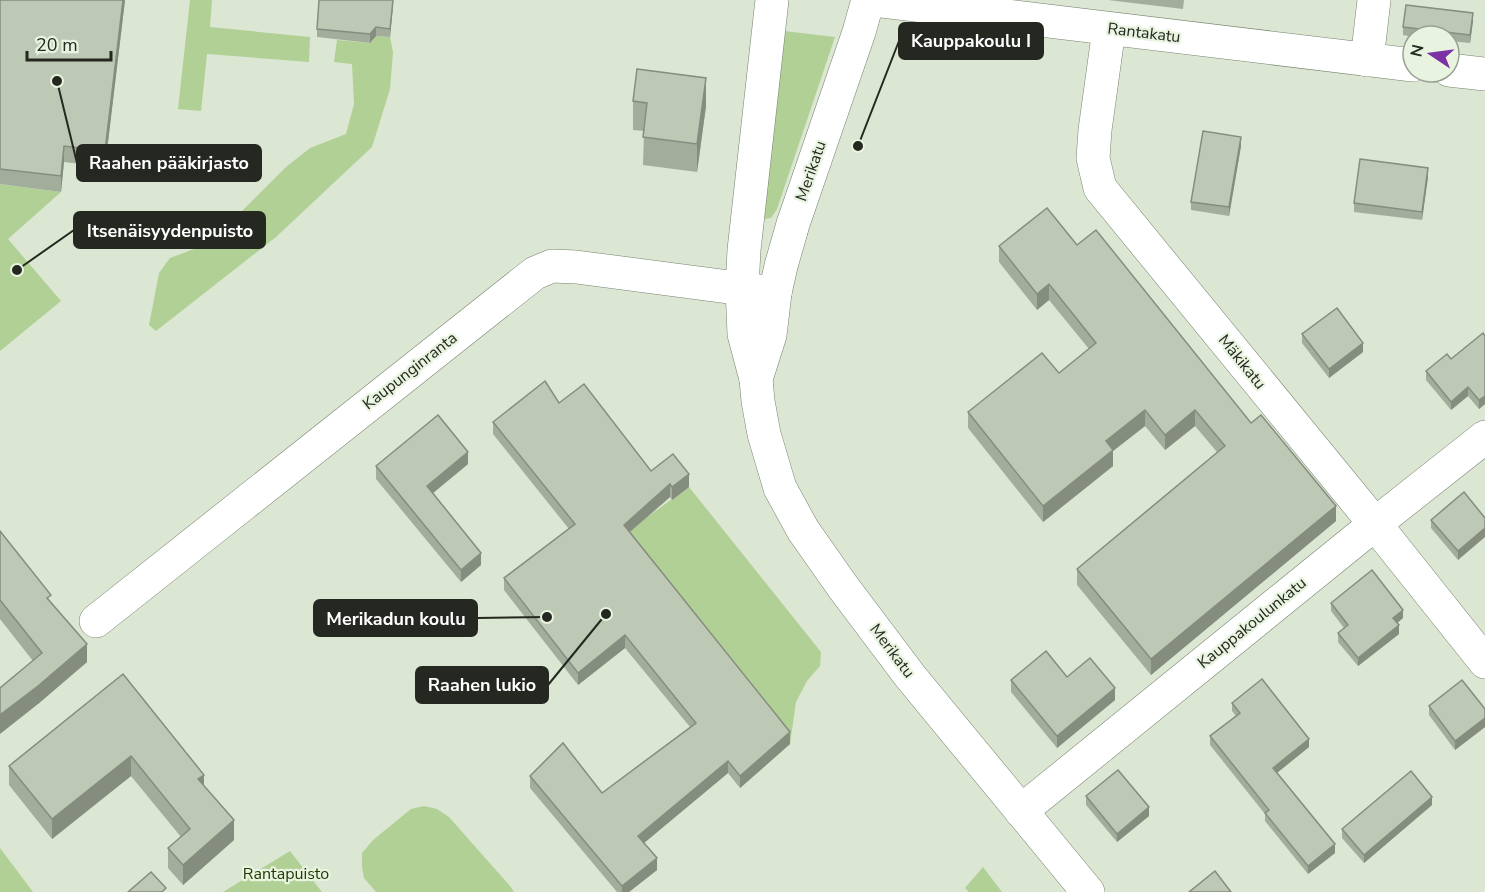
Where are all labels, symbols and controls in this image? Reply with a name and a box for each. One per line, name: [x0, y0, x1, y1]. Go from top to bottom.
street label: Rantakatu: [1106, 18, 1182, 48]
callout: Kauppakoulu I: [899, 23, 1043, 59]
scale bar: [27, 24, 111, 62]
north arrow: [1401, 24, 1461, 84]
text: Kauppakoulu I: [911, 29, 1031, 53]
text: 20 m: [36, 33, 78, 57]
text: N: [1405, 43, 1429, 59]
street label: Merikatu: [790, 138, 832, 204]
callout: Raahen pääkirjasto: [77, 145, 261, 181]
text: Raahen pääkirjasto: [89, 151, 249, 175]
callout: Itsenäisyydenpuisto: [74, 212, 265, 248]
text: Itsenäisyydenpuisto: [87, 219, 253, 243]
street label: Kaupunginranta: [358, 327, 462, 415]
street label: Mäkikatu: [1213, 330, 1271, 394]
street label: Kauppakoulunkatu: [1193, 572, 1311, 674]
callout: Merikadun koulu: [314, 600, 477, 636]
text: Merikadun koulu: [326, 607, 466, 631]
street label: Merikatu: [864, 619, 920, 683]
callout: Raahen lukio: [416, 667, 548, 703]
text: Raahen lukio: [428, 673, 536, 697]
park label: Rantapuisto: [243, 863, 329, 885]

